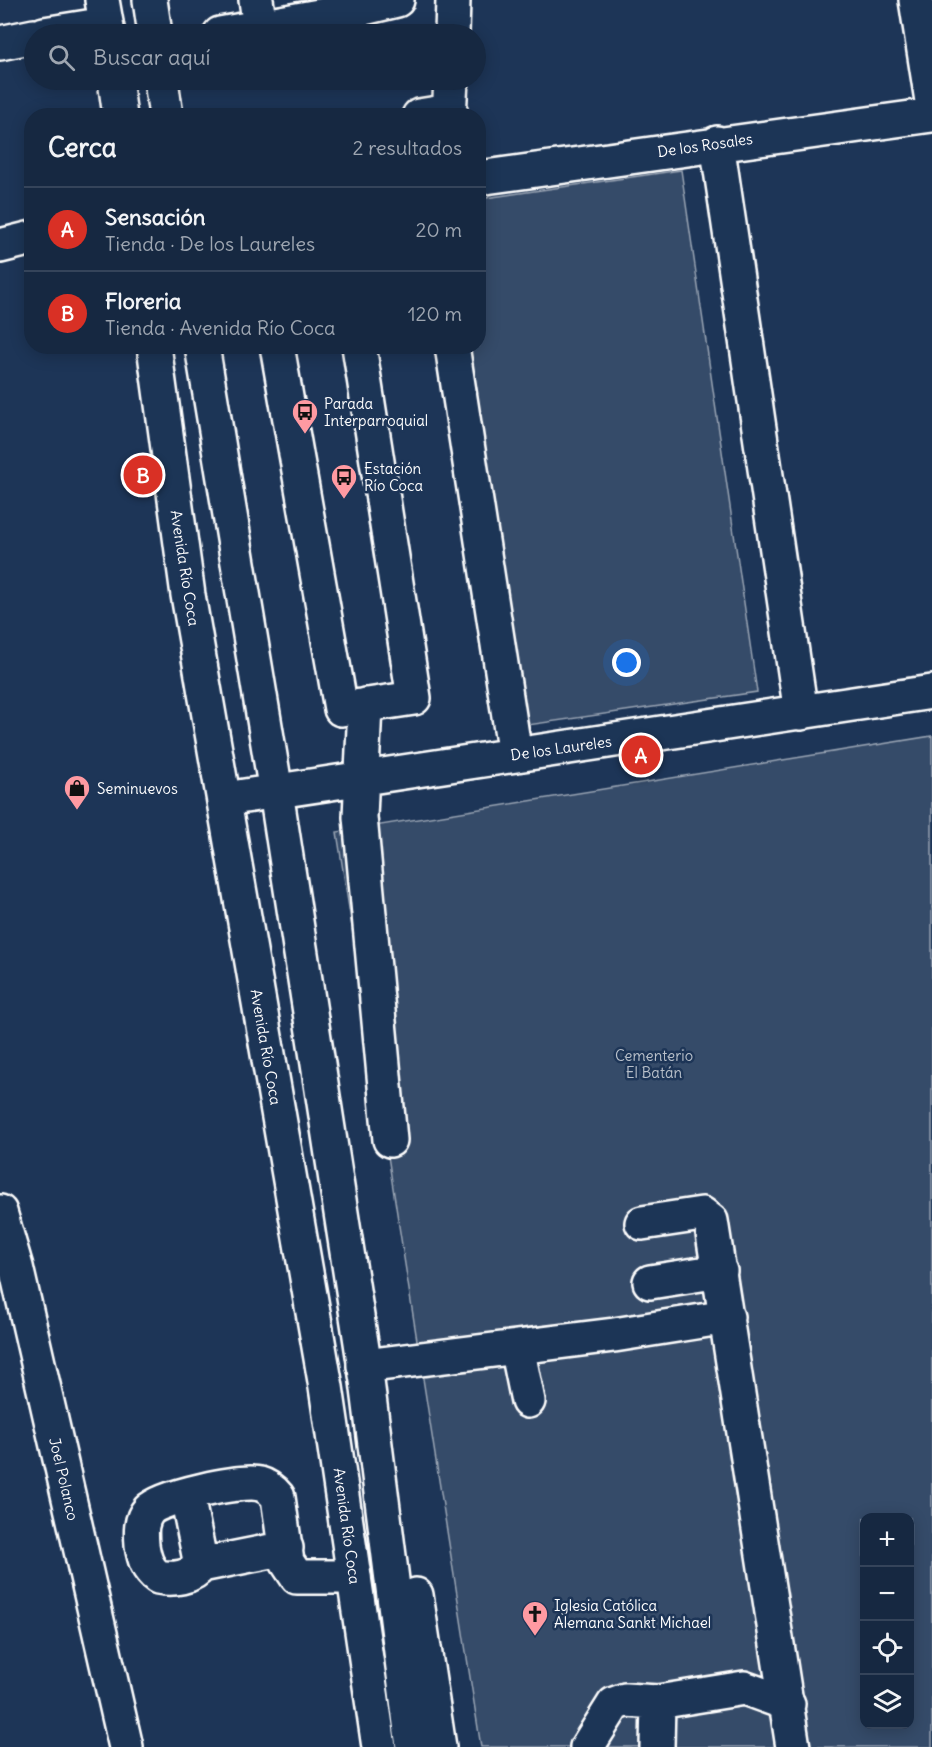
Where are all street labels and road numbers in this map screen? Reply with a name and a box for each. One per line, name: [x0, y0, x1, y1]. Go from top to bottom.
street label: De los Rosales: [656, 129, 754, 161]
street label: Avenida Río Coca: [166, 509, 204, 628]
street label: De los Laureles: [509, 731, 613, 764]
street label: Avenida Río Coca: [246, 988, 286, 1107]
street label: Joel Polanco: [45, 1436, 83, 1522]
street label: Avenida Río Coca: [329, 1467, 365, 1586]

